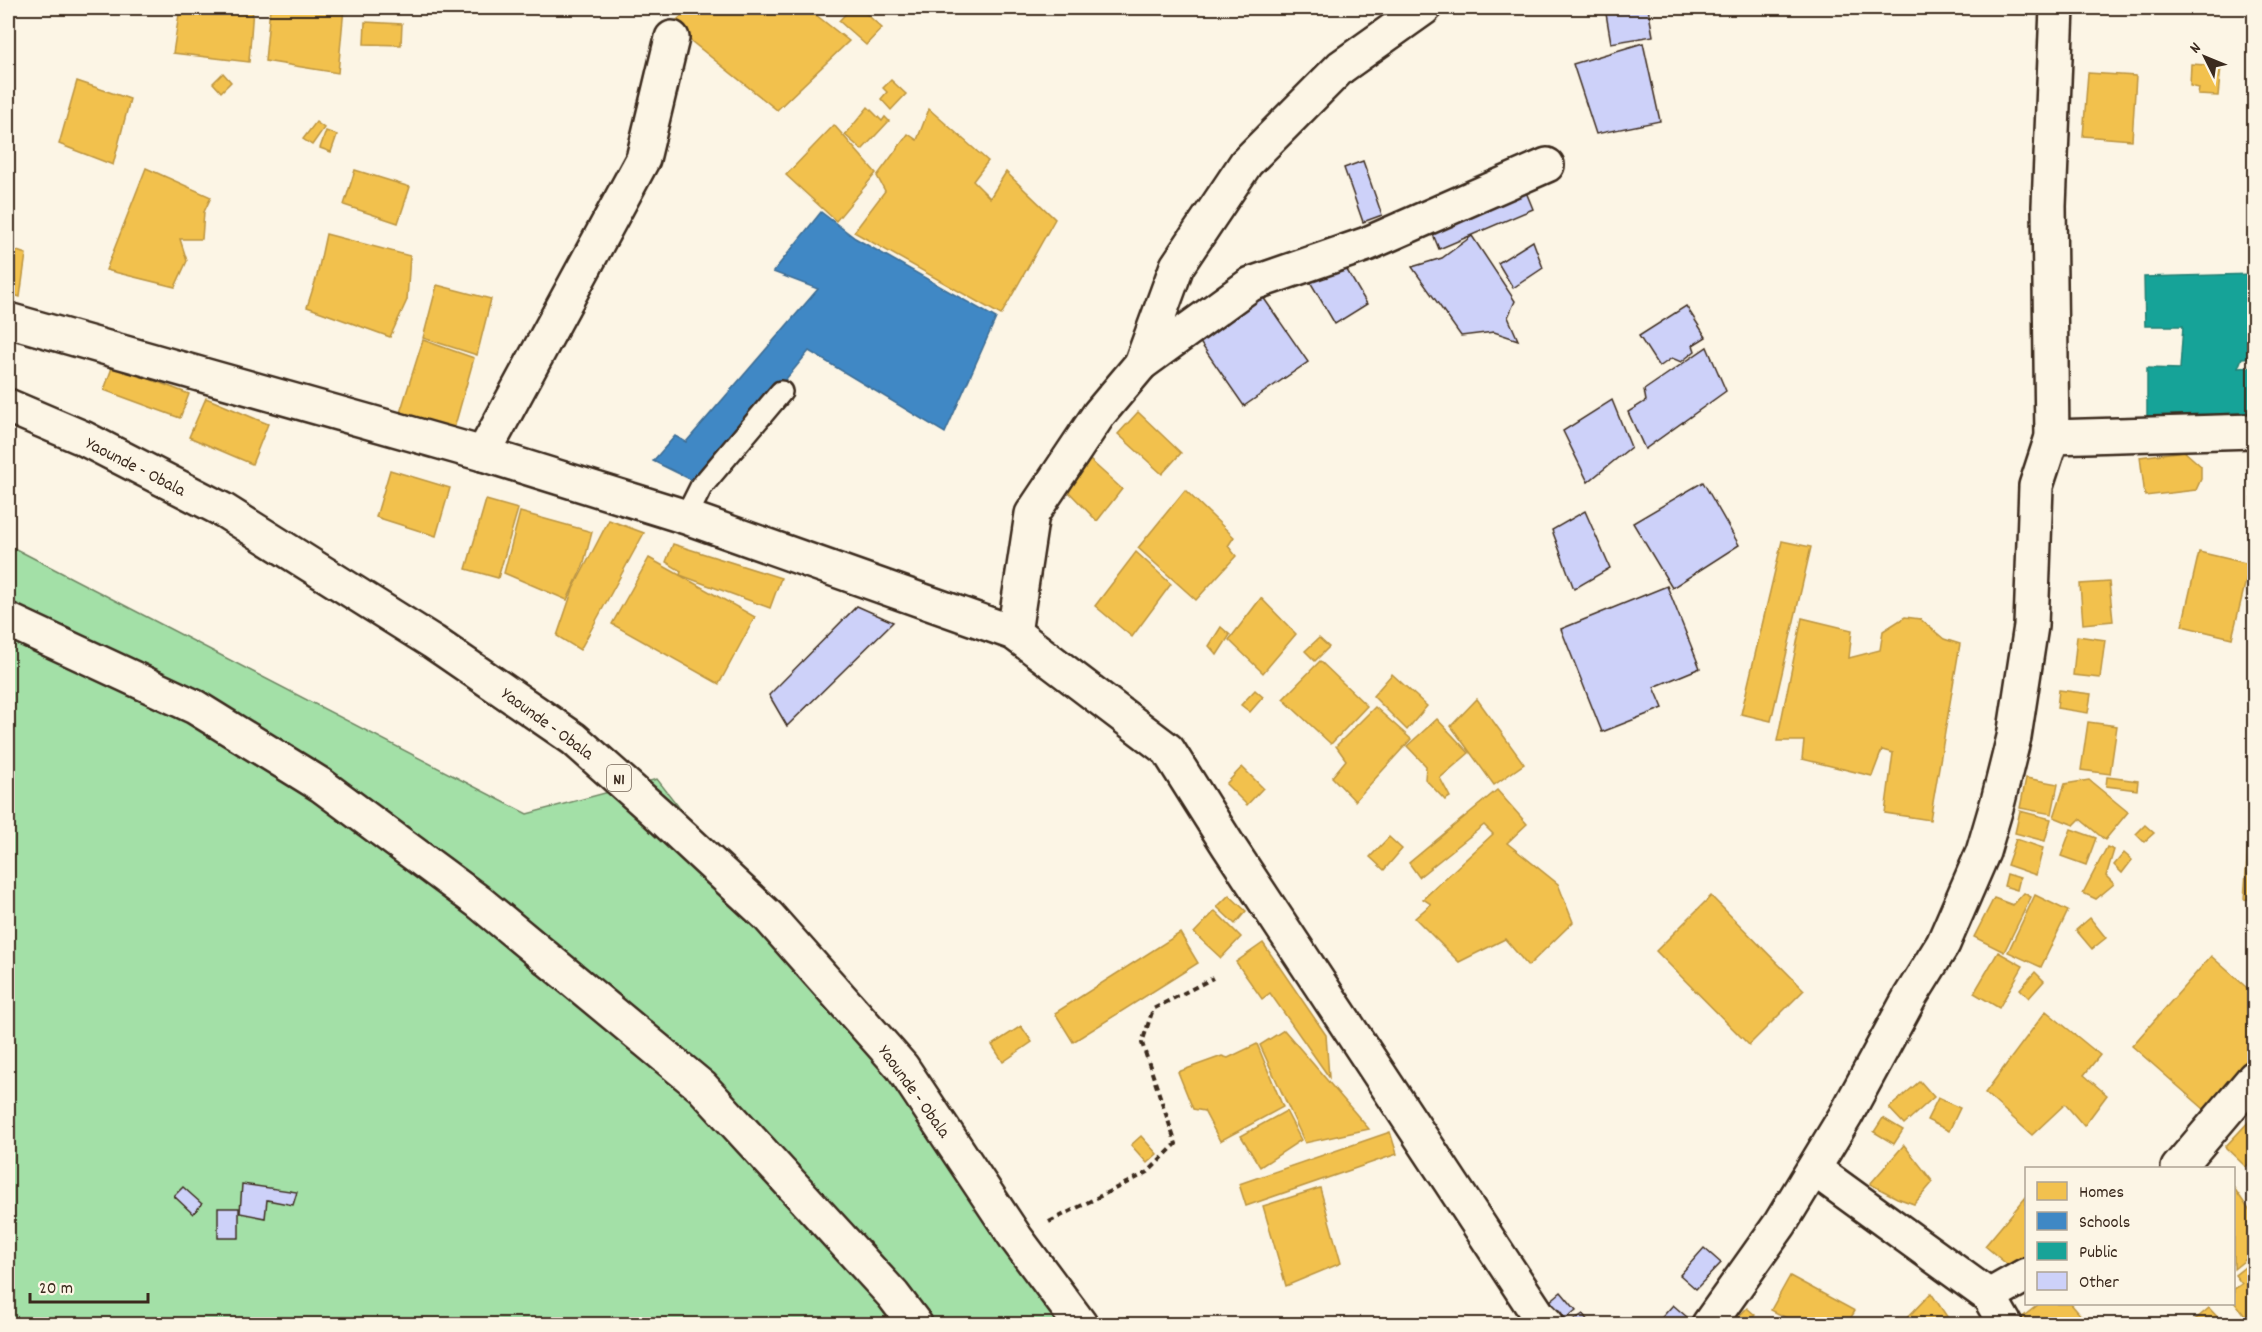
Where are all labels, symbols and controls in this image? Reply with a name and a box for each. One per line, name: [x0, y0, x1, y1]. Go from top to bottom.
north arrow: [2175, 27, 2235, 87]
text: N: [2185, 38, 2207, 59]
street label: Yaounde - Obala: [81, 432, 190, 504]
street label: Yaounde - Obala: [495, 683, 598, 768]
road number: N1: [607, 765, 631, 791]
street label: Yaounde - Obala: [871, 1041, 956, 1144]
legend: [2025, 1167, 2235, 1305]
text: Homes: [2079, 1181, 2124, 1206]
text: Schools: [2079, 1211, 2130, 1236]
text: Public: [2079, 1241, 2118, 1266]
scale bar: [30, 1266, 148, 1304]
text: Other: [2079, 1271, 2119, 1296]
text: 20 m: [39, 1277, 73, 1302]

